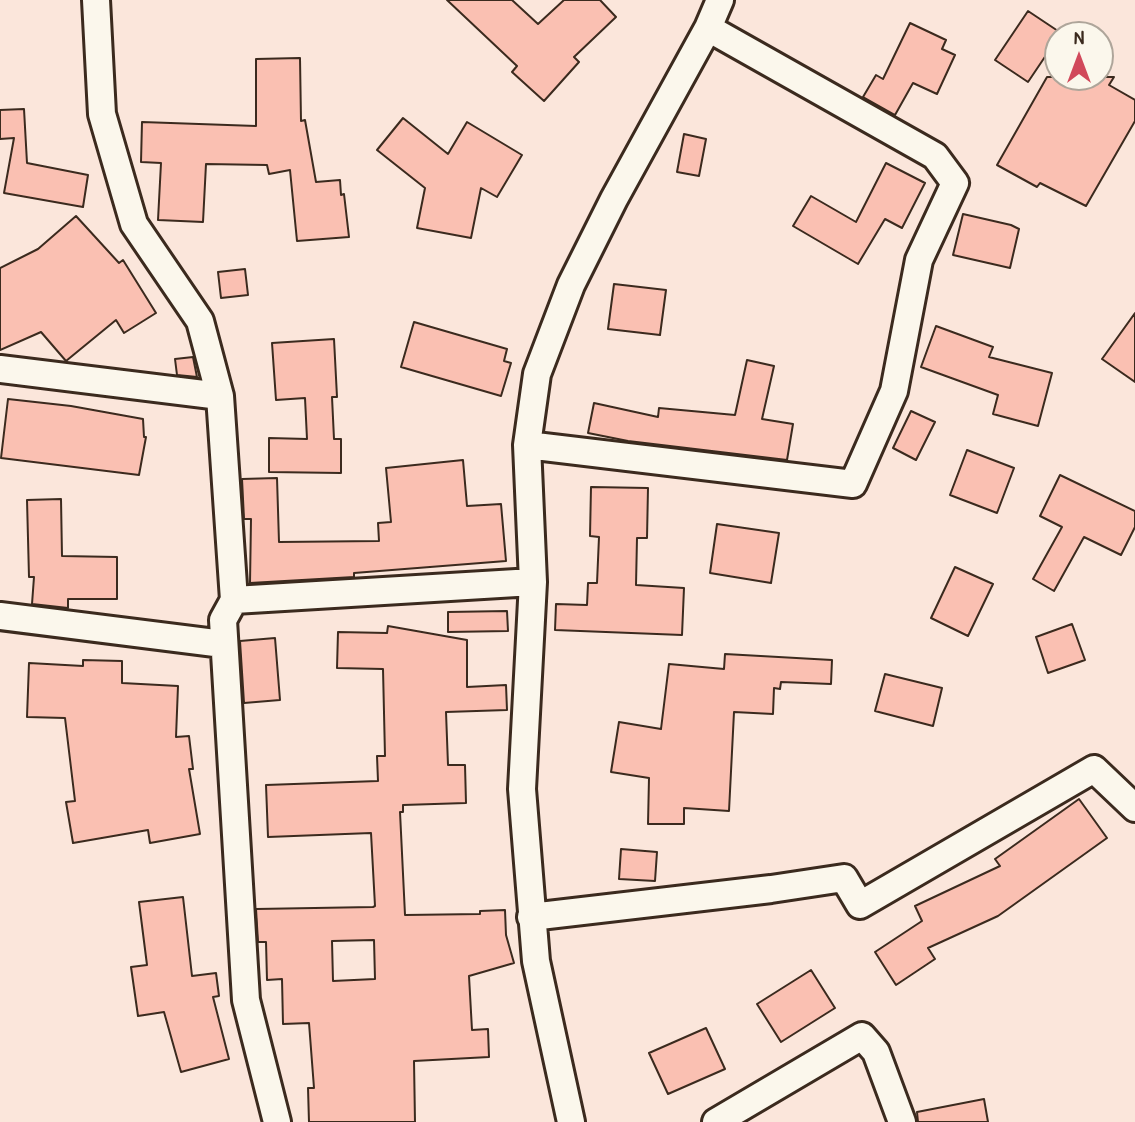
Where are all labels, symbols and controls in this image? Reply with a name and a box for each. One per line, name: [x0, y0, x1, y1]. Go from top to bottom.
north arrow: [1044, 21, 1114, 91]
text: N: [1074, 24, 1084, 50]

